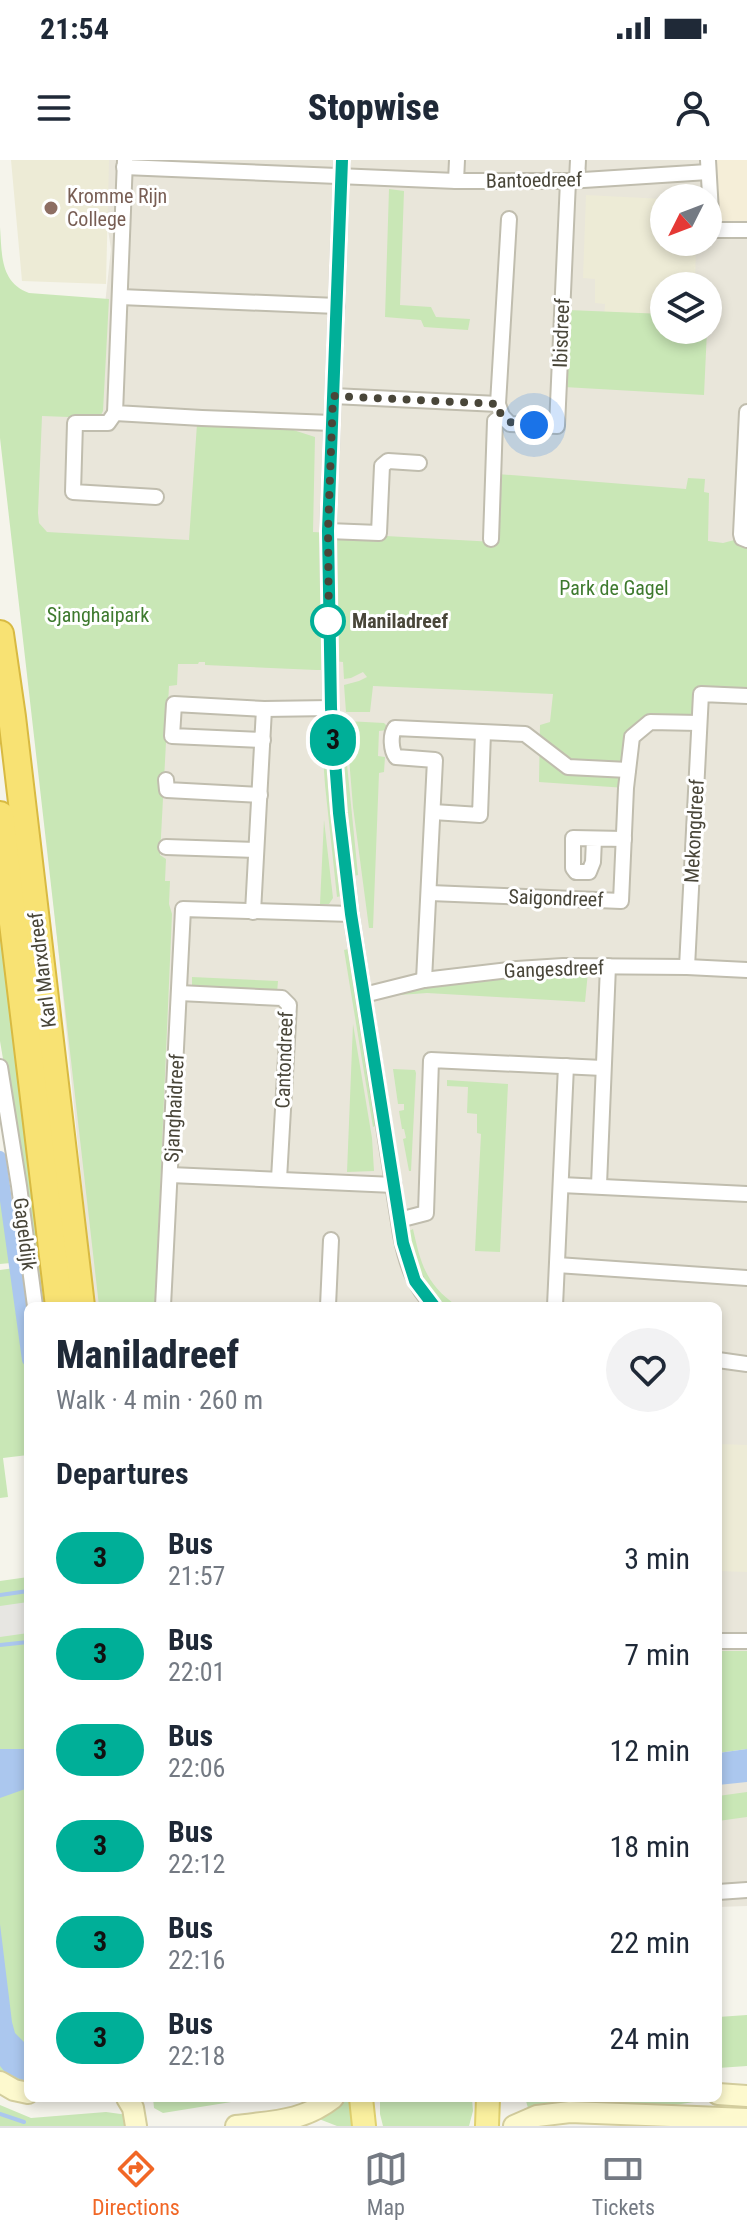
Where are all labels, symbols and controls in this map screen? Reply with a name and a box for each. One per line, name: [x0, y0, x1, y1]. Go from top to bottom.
text: 21:54: [40, 11, 109, 46]
icon: menu: [32, 86, 76, 130]
icon: person: [671, 86, 715, 130]
text: Stopwise: [308, 87, 439, 129]
street label: Bantoedreef: [486, 167, 583, 193]
place label: Kromme Rijn College: [67, 184, 167, 231]
north arrow: [650, 184, 722, 256]
map controls: [650, 184, 722, 344]
marker: Kromme Rijn College: [42, 199, 60, 217]
button: layers: [650, 272, 722, 344]
street label: Ibisdreef: [548, 297, 574, 368]
your location: [514, 405, 554, 445]
park label: Park de Gagel: [559, 576, 669, 600]
park label: Sjanghaipark: [47, 603, 149, 627]
marker: Maniladreef: [311, 604, 345, 638]
place label: Maniladreef: [352, 609, 448, 633]
line badge: 3: [307, 714, 359, 766]
text: 3: [326, 723, 340, 756]
street label: Mekongdreef: [679, 778, 709, 884]
street label: Saigondreef: [508, 884, 605, 912]
street label: Karl Marxdreef: [23, 910, 61, 1029]
street label: Gangesdreef: [503, 955, 605, 983]
street label: Cantondreef: [270, 1010, 298, 1109]
street label: Sjanghaidreef: [159, 1052, 189, 1163]
street label: Gageldijk: [9, 1196, 41, 1272]
button: heart: [606, 1328, 690, 1412]
text: Maniladreef: [56, 1333, 239, 1377]
text: Walk · 4 min · 260 m: [56, 1385, 263, 1415]
text: Departures: [56, 1456, 189, 1491]
text: Bus: [168, 1526, 213, 1561]
text: 3: [93, 1541, 107, 1574]
text: 3 min: [624, 1541, 690, 1576]
text: 21:57: [168, 1561, 225, 1591]
text: Bus: [168, 1622, 213, 1657]
text: 3: [93, 1637, 107, 1670]
text: 7 min: [624, 1637, 690, 1672]
text: 22:01: [168, 1657, 225, 1687]
text: Bus: [168, 1718, 213, 1753]
text: 3: [93, 1733, 107, 1766]
text: 12 min: [609, 1733, 690, 1768]
text: 22:06: [168, 1753, 225, 1783]
text: Bus: [168, 1814, 213, 1849]
text: 3: [93, 1829, 107, 1862]
text: 18 min: [609, 1829, 690, 1864]
text: 22:12: [168, 1849, 225, 1879]
text: Bus: [168, 1910, 213, 1945]
text: 3: [93, 1925, 107, 1958]
text: 22 min: [609, 1925, 690, 1960]
text: 22:16: [168, 1945, 225, 1975]
text: Bus: [168, 2006, 213, 2041]
text: 3: [93, 2021, 107, 2054]
text: 24 min: [609, 2021, 690, 2056]
text: 22:18: [168, 2041, 225, 2071]
tab: Directions: [92, 2147, 180, 2220]
tab: Map: [364, 2147, 408, 2220]
tab: Tickets: [592, 2147, 655, 2220]

